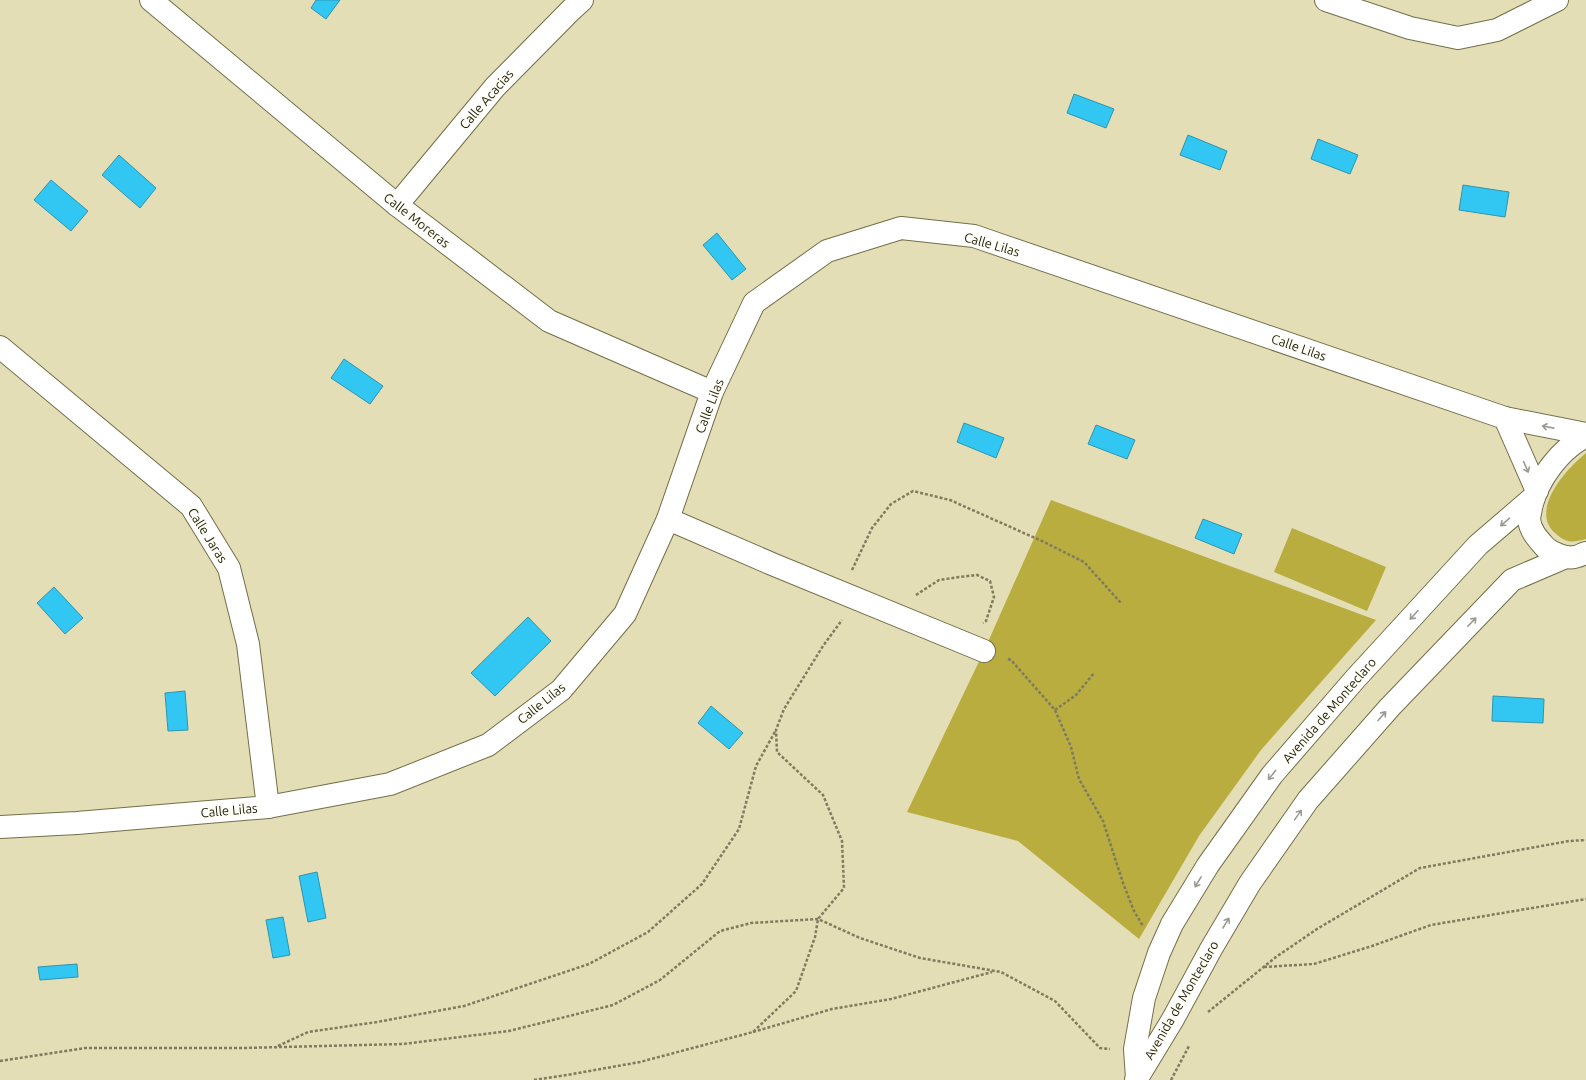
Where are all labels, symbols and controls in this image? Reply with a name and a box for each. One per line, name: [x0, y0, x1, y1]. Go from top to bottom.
street label: Calle Acacias: [456, 66, 516, 132]
street label: Calle Moreras: [381, 190, 453, 250]
street label: Calle Lilas: [963, 229, 1022, 259]
street label: Calle Lilas: [1270, 331, 1329, 363]
street label: Calle Lilas: [692, 376, 726, 435]
one-way arrow: [1542, 422, 1555, 430]
one-way arrow: [1523, 460, 1530, 472]
street label: Calle Jaras: [186, 505, 231, 565]
one-way arrow: [1499, 518, 1510, 527]
one-way arrow: [1409, 610, 1419, 620]
one-way arrow: [1467, 617, 1477, 627]
street label: Avenida de Monteclaro: [1280, 655, 1378, 765]
street label: Calle Lilas: [514, 679, 568, 726]
one-way arrow: [1378, 711, 1387, 721]
one-way arrow: [1268, 770, 1277, 781]
street label: Calle Lilas: [200, 801, 258, 819]
one-way arrow: [1294, 809, 1302, 820]
one-way arrow: [1193, 876, 1201, 888]
one-way arrow: [1222, 918, 1230, 929]
street label: Avenida de Monteclaro: [1141, 938, 1221, 1062]

